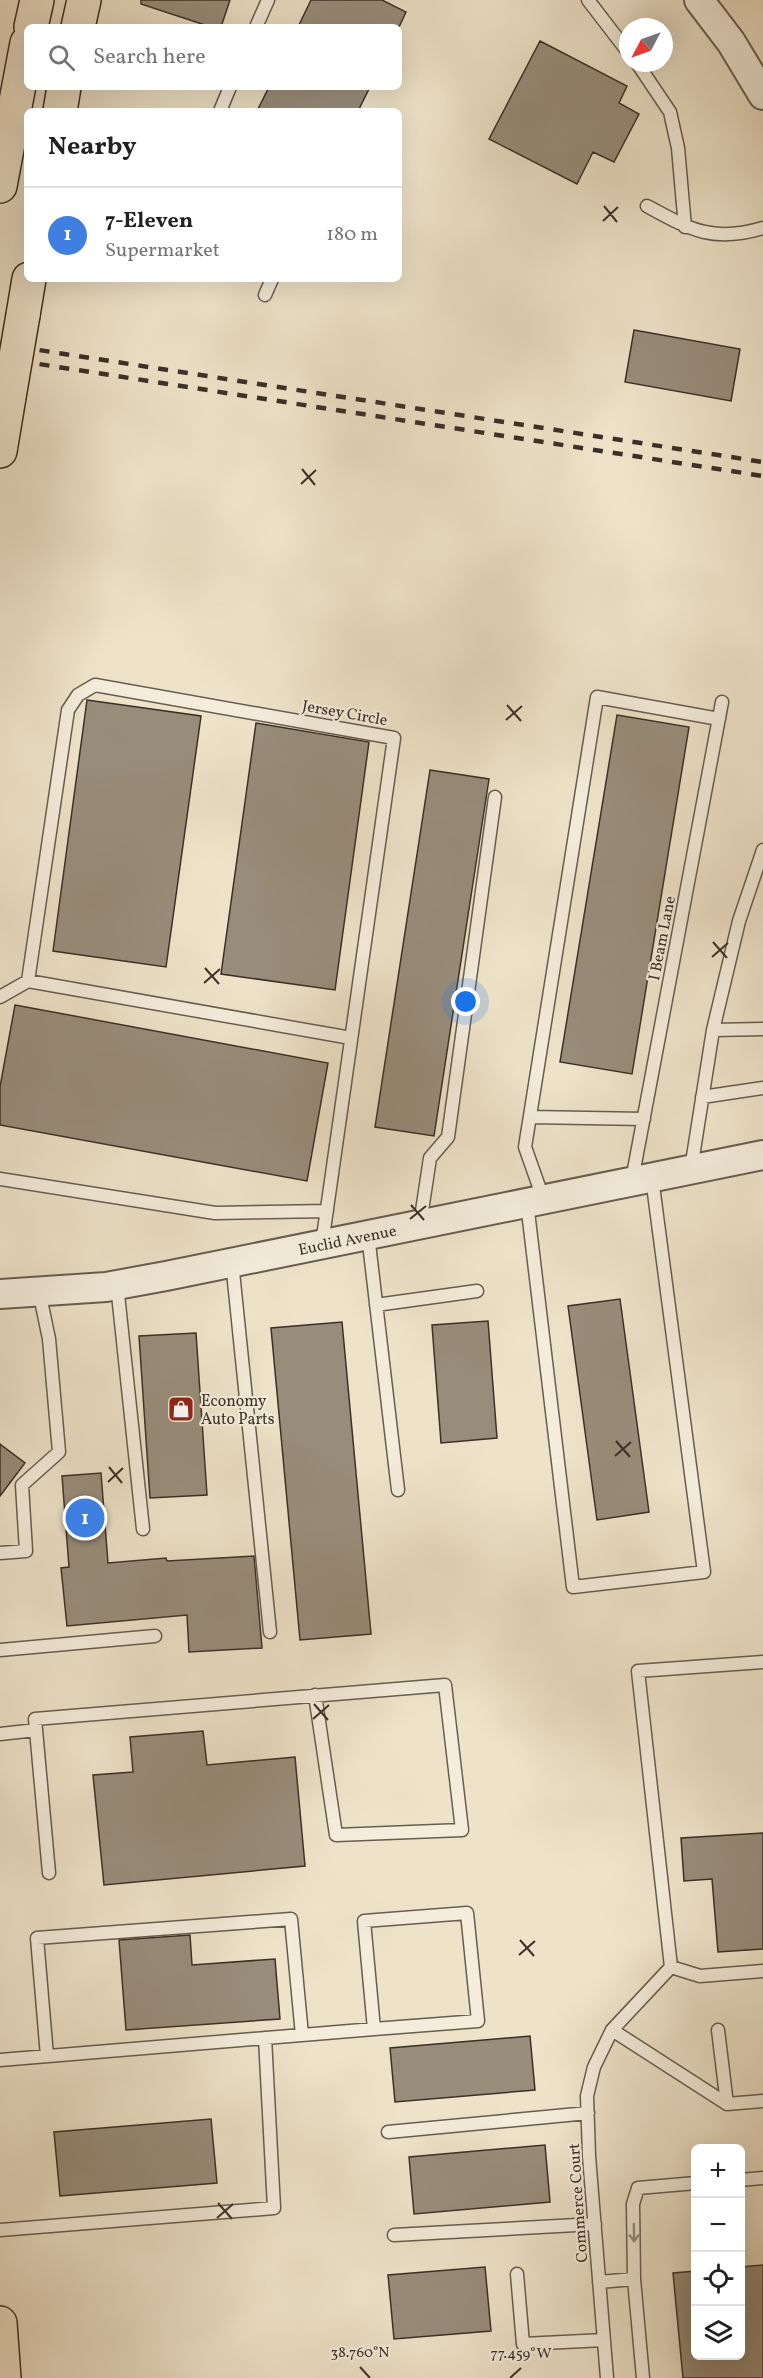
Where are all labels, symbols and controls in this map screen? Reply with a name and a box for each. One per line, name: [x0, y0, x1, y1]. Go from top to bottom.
north arrow: [619, 18, 673, 72]
search box: [24, 24, 402, 90]
icon: search: [45, 41, 78, 74]
text: Search here: [93, 42, 206, 73]
text: Nearby: [48, 129, 137, 165]
text: 7-Eleven: [105, 206, 193, 237]
text: 1: [63, 221, 72, 249]
text: 180 m: [326, 221, 378, 249]
text: Supermarket: [105, 237, 220, 265]
street label: Jersey Circle: [300, 696, 389, 732]
street label: I Beam Lane: [644, 894, 682, 983]
your location: [451, 987, 480, 1016]
street label: Euclid Avenue: [296, 1221, 399, 1262]
place label: Economy Auto Parts: [201, 1391, 275, 1431]
shop icon: Economy Auto Parts: [166, 1394, 196, 1424]
pin: 1: [66, 1496, 104, 1540]
street label: Commerce Court: [564, 2142, 594, 2263]
map controls: [691, 2144, 745, 2360]
button: +: [691, 2144, 745, 2198]
button: −: [691, 2198, 745, 2252]
one-way arrow: [628, 2223, 639, 2243]
button: locate: [691, 2252, 745, 2306]
button: layers: [691, 2306, 745, 2360]
text: 38.760°N: [331, 2343, 389, 2364]
text: 77.459°W: [491, 2344, 551, 2365]

